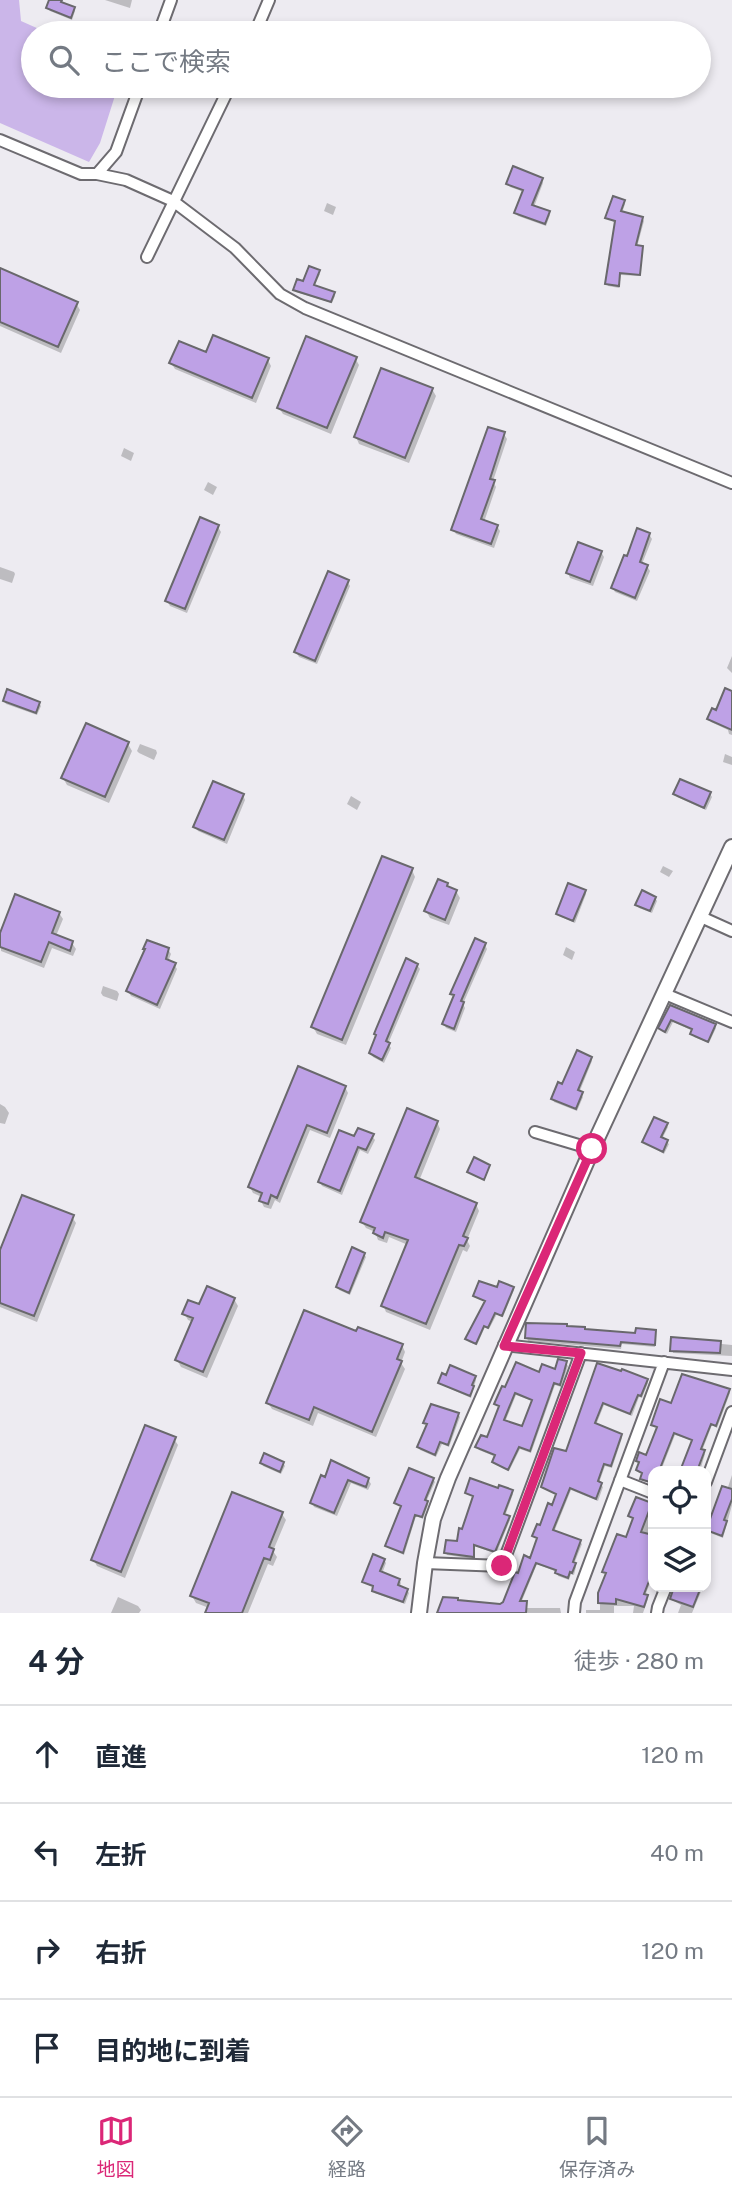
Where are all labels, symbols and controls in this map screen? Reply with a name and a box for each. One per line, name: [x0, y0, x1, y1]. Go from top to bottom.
search box: [21, 21, 711, 98]
icon: search: [45, 41, 83, 79]
text: ここで検索: [101, 46, 231, 77]
route start: [576, 1133, 607, 1164]
map controls: [648, 1466, 711, 1592]
button: locate: [648, 1466, 711, 1529]
button: layers: [648, 1529, 711, 1592]
route end: [486, 1550, 517, 1581]
text: 4 分: [28, 1643, 84, 1679]
text: 徒歩 · 280 m: [574, 1647, 704, 1674]
icon: ahead: [28, 1735, 66, 1773]
text: 直進: [95, 1741, 147, 1772]
text: 120 m: [641, 1741, 704, 1768]
icon: left: [28, 1833, 66, 1871]
text: 左折: [95, 1839, 147, 1870]
text: 40 m: [650, 1839, 704, 1866]
icon: right: [28, 1931, 66, 1969]
text: 右折: [95, 1937, 147, 1968]
text: 120 m: [641, 1937, 704, 1964]
icon: arrive: [28, 2029, 66, 2067]
text: 目的地に到着: [95, 2035, 251, 2066]
tab: 地図: [97, 2112, 135, 2181]
tab: 経路: [328, 2112, 366, 2181]
tab: 保存済み: [559, 2112, 635, 2181]

